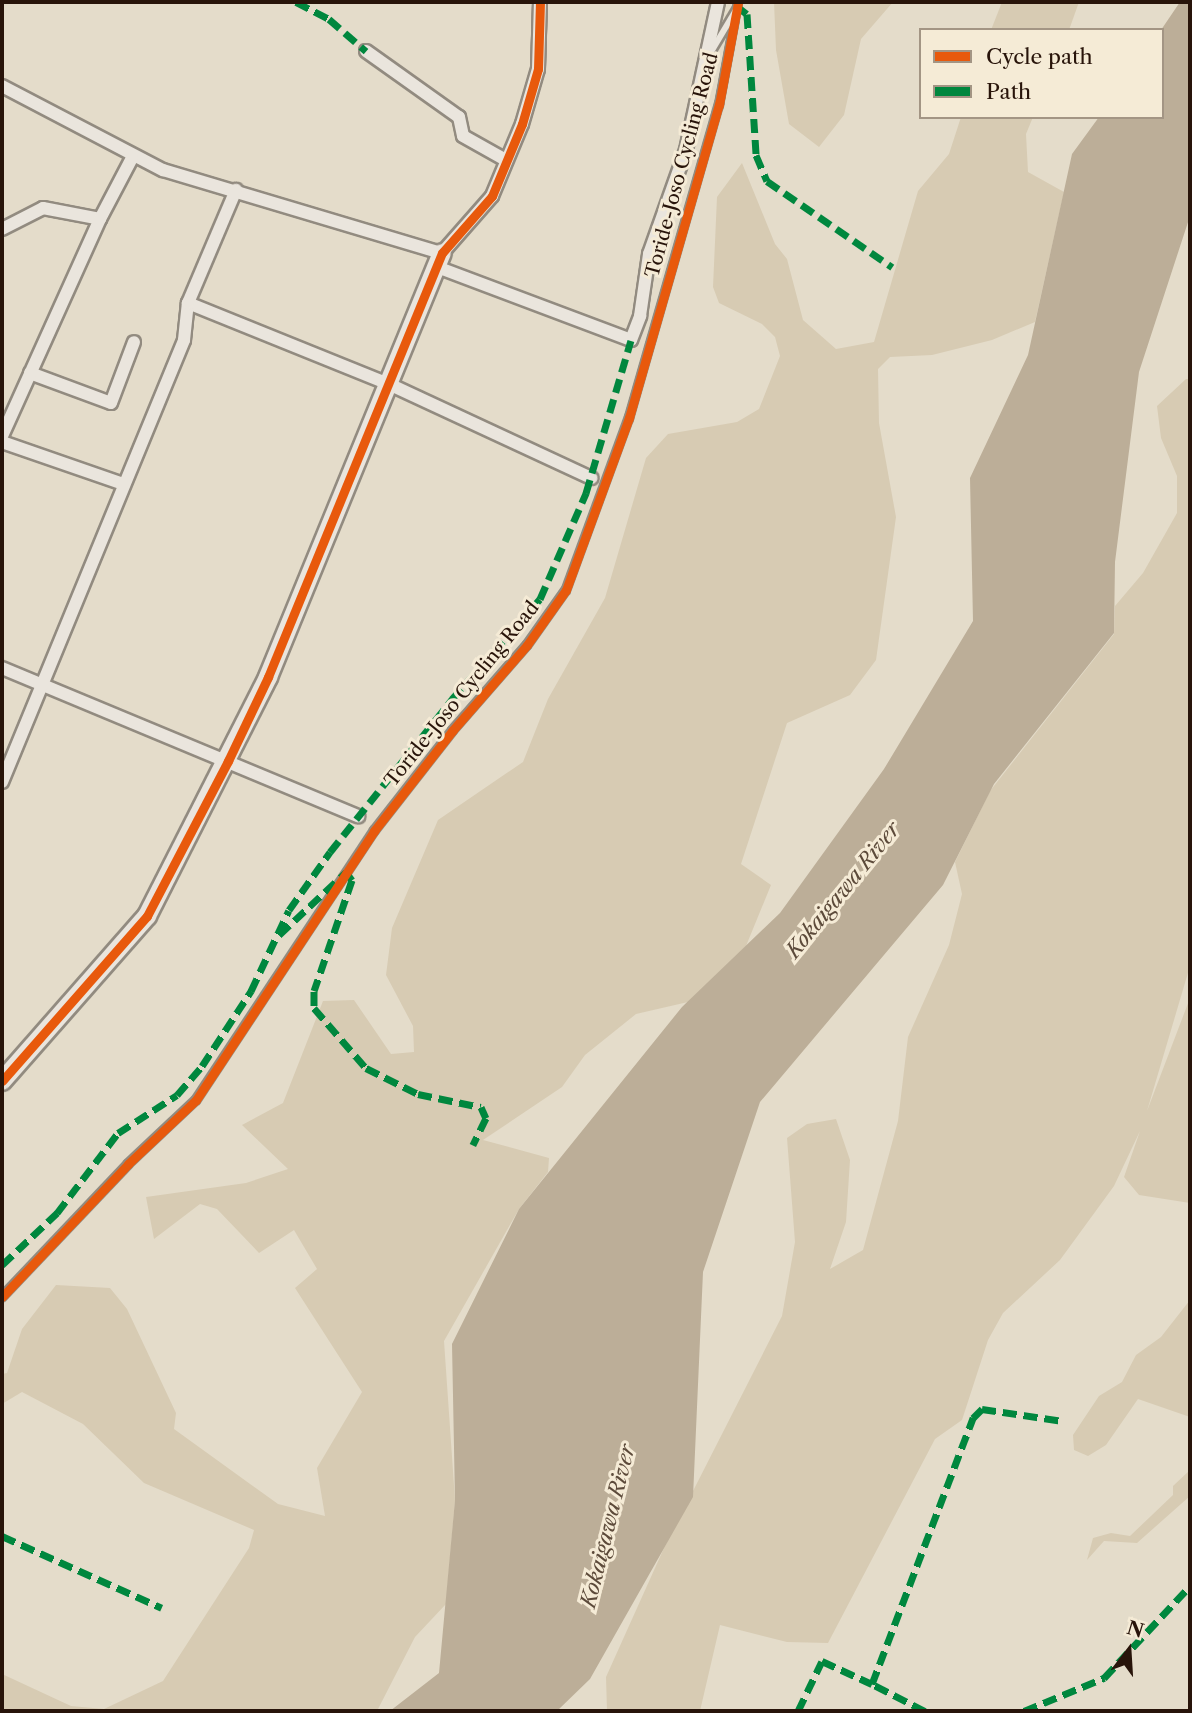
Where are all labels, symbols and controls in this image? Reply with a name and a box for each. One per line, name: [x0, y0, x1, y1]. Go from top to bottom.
legend: [919, 28, 1164, 119]
text: Cycle path: [986, 44, 1093, 69]
street label: Toride-Joso Cycling Road: [641, 50, 723, 280]
text: Path: [986, 79, 1031, 104]
street label: Toride-Joso Cycling Road: [380, 597, 544, 791]
water label: Kokaigawa River: [780, 817, 906, 963]
water label: Kokaigawa River: [576, 1442, 640, 1610]
north arrow: [1094, 1615, 1164, 1685]
text: N: [1124, 1616, 1147, 1643]

